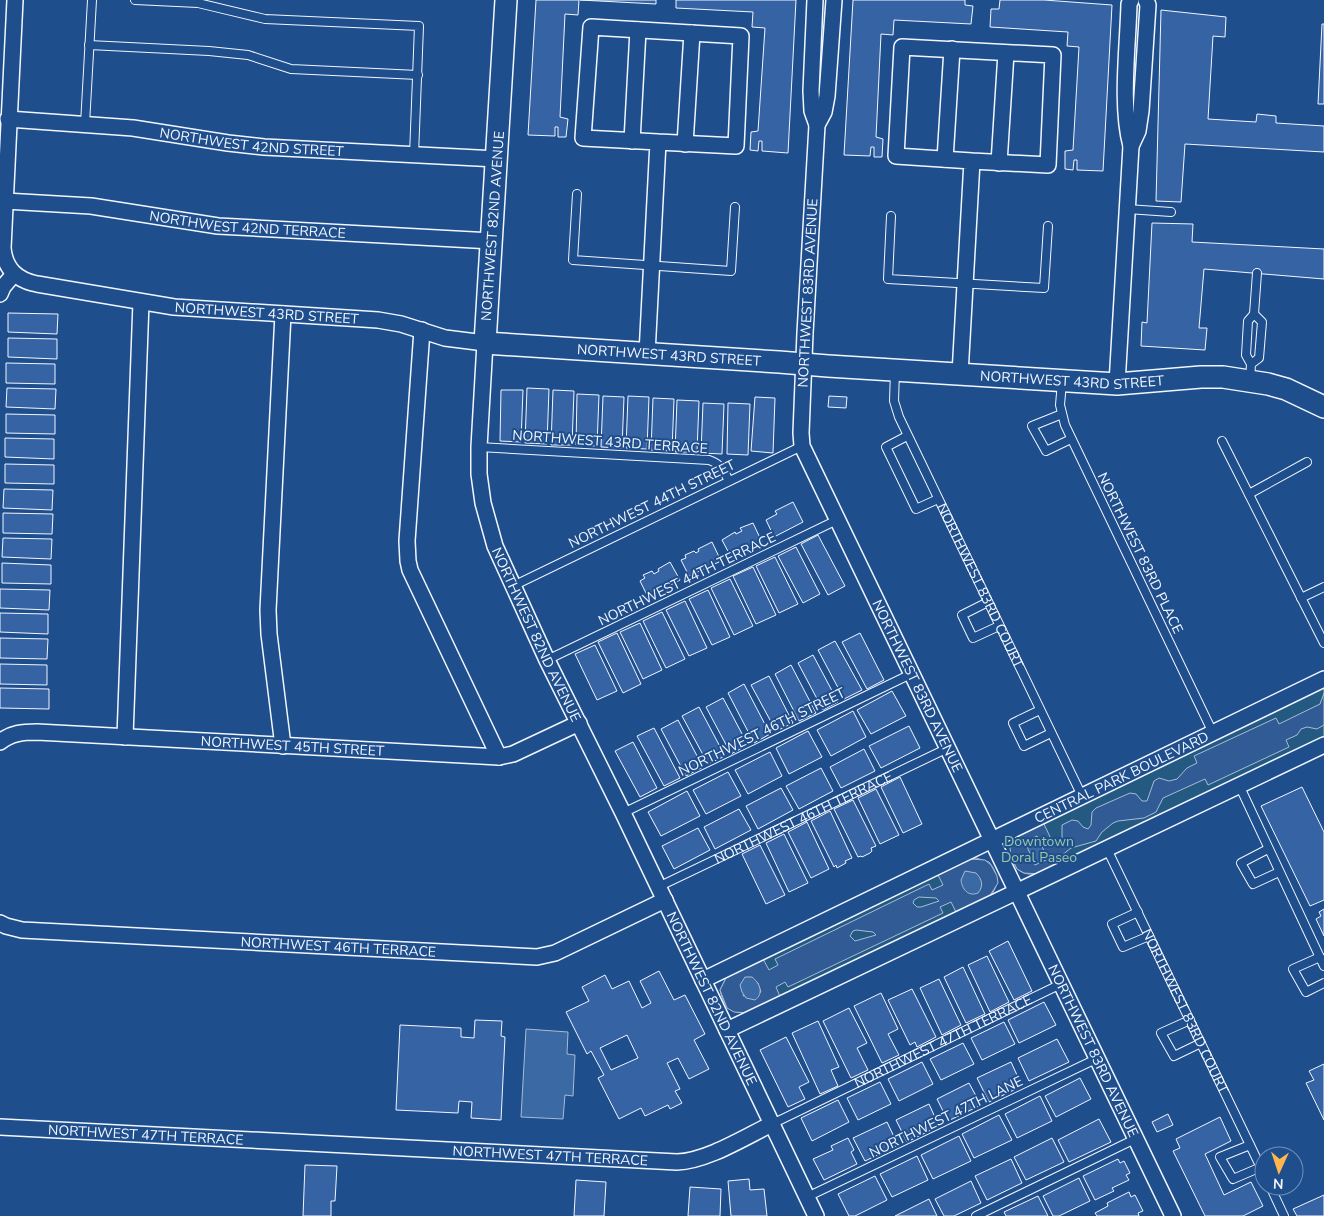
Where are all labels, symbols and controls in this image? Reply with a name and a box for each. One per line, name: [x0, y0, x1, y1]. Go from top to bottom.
street label: NORTHWEST 42ND STREET: [158, 123, 345, 161]
street label: NORTHWEST 82ND AVENUE: [477, 130, 509, 322]
street label: NORTHWEST 83RD AVENUE: [794, 198, 822, 388]
street label: NORTHWEST 42ND TERRACE: [148, 206, 346, 242]
street label: NORTHWEST 43RD STREET: [174, 298, 360, 328]
street label: NORTHWEST 43RD STREET: [576, 339, 762, 370]
street label: NORTHWEST 43RD STREET: [980, 366, 1165, 394]
street label: NORTHWEST 43RD TERRACE: [512, 426, 708, 458]
street label: NORTHWEST 44TH STREET: [565, 455, 739, 553]
street label: NORTHWEST 83RD PLACE: [1093, 469, 1187, 637]
street label: NORTHWEST 83RD COURT: [932, 500, 1029, 672]
street label: NORTHWEST 44TH TERRACE: [595, 528, 779, 630]
street label: NORTHWEST 82ND AVENUE: [487, 544, 586, 725]
street label: NORTHWEST 83RD AVENUE: [868, 596, 967, 775]
street label: NORTHWEST 46TH STREET: [675, 683, 849, 781]
street label: CENTRAL PARK BOULEVARD: [1031, 727, 1212, 828]
street label: NORTHWEST 45TH STREET: [200, 731, 385, 760]
street label: NORTHWEST 46TH TERRACE: [711, 767, 895, 868]
park label: Downtown Doral Paseo: [1001, 832, 1077, 867]
street label: NORTHWEST 82ND AVENUE: [662, 908, 761, 1088]
street label: NORTHWEST 83RD COURT: [1137, 925, 1233, 1097]
street label: NORTHWEST 46TH TERRACE: [240, 932, 437, 961]
street label: NORTHWEST 83RD AVENUE: [1044, 961, 1143, 1140]
street label: NORTHWEST 47TH TERRACE: [851, 990, 1035, 1092]
street label: NORTHWEST 47TH LANE: [866, 1071, 1026, 1163]
street label: NORTHWEST 47TH TERRACE: [48, 1120, 244, 1149]
street label: NORTHWEST 47TH TERRACE: [452, 1141, 648, 1170]
north arrow: [1254, 1146, 1304, 1196]
text: N: [1273, 1174, 1284, 1193]

